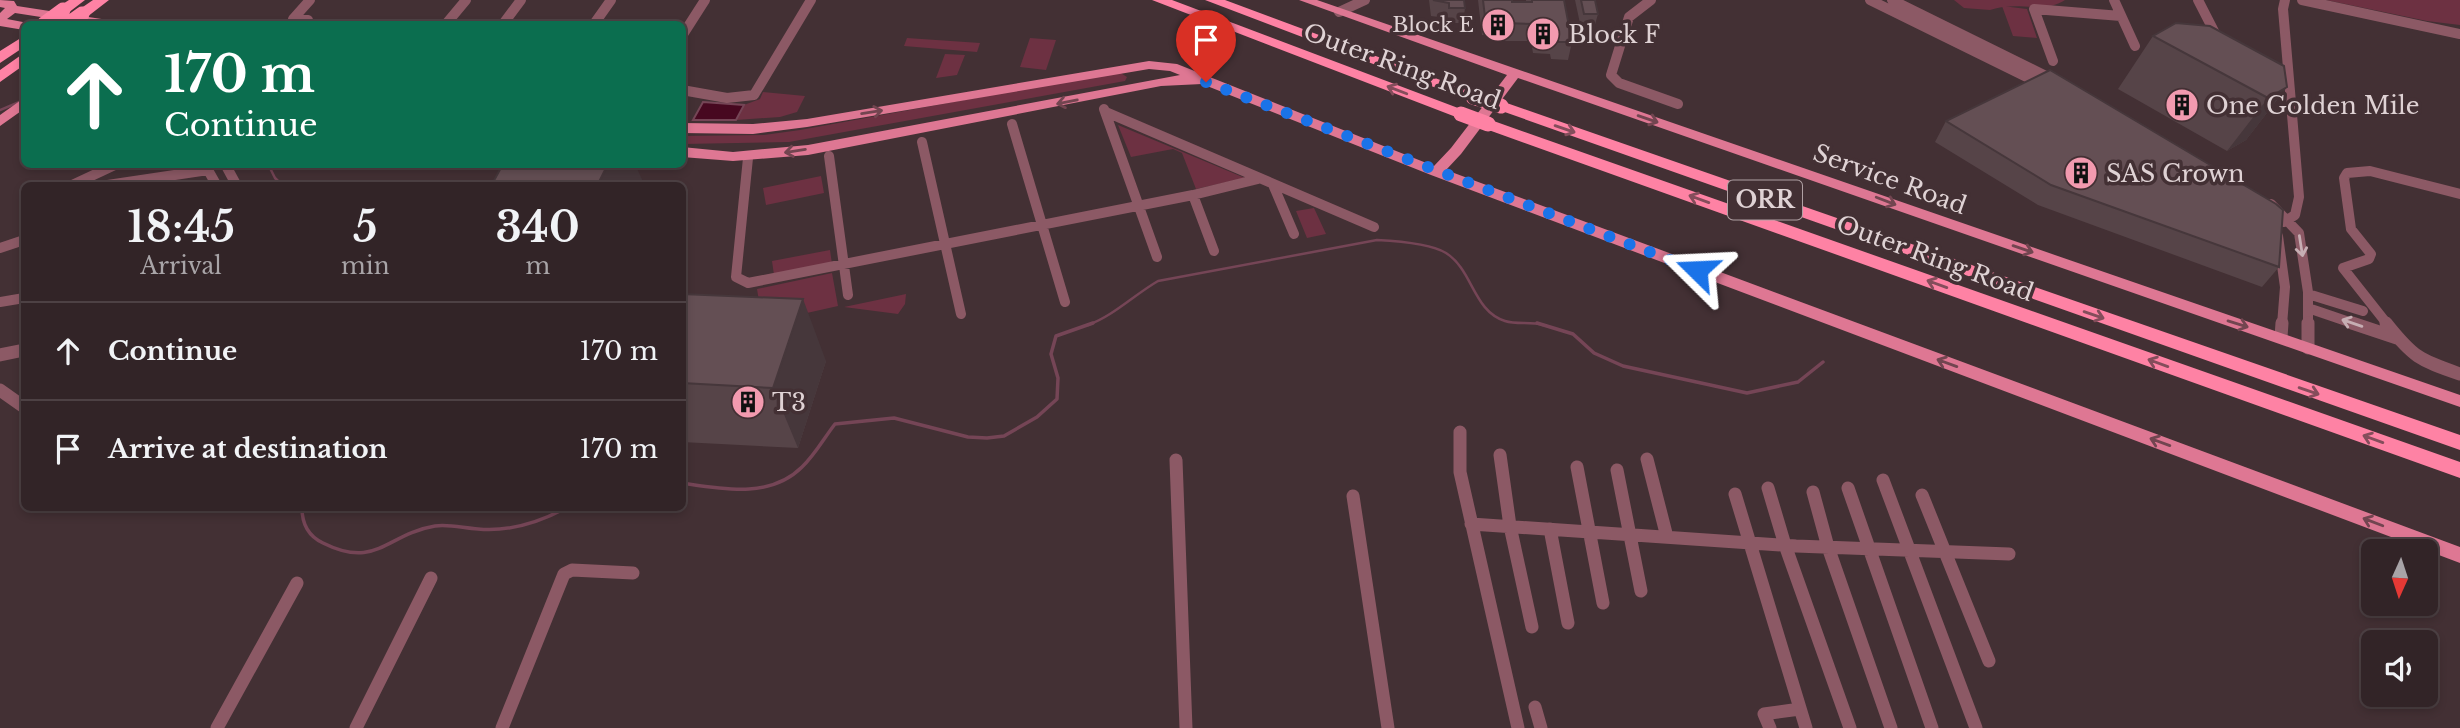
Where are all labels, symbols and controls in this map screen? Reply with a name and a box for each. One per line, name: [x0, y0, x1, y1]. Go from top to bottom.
building icon: Block E: [1479, 6, 1517, 44]
pin: [1176, 10, 1236, 82]
place label: Block E: [1392, 12, 1474, 38]
building icon: Block F: [1524, 15, 1562, 53]
street label: Outer Ring Road: [1299, 17, 1505, 115]
place label: Block F: [1568, 20, 1660, 49]
icon: arrive: [1187, 21, 1225, 59]
text: 170 m: [164, 44, 315, 105]
icon: ahead: [49, 49, 140, 140]
one-way arrow: [1386, 83, 1408, 95]
building icon: One Golden Mile: [2163, 86, 2201, 124]
place label: One Golden Mile: [2206, 91, 2420, 120]
one-way arrow: [1056, 95, 1079, 109]
text: Continue: [164, 105, 317, 145]
one-way arrow: [860, 105, 883, 118]
one-way arrow: [1636, 114, 1658, 126]
one-way arrow: [1553, 124, 1575, 136]
street label: Service Road: [1809, 138, 1971, 220]
one-way arrow: [784, 145, 807, 158]
building icon: SAS Crown: [2062, 154, 2100, 192]
place label: SAS Crown: [2106, 159, 2245, 188]
road number: ORR: [1728, 181, 1802, 220]
one-way arrow: [1689, 192, 1711, 204]
one-way arrow: [1875, 196, 1897, 209]
text: 18:45: [127, 201, 235, 253]
text: 5: [353, 201, 378, 253]
text: 340: [495, 201, 580, 253]
street label: Outer Ring Road: [1832, 209, 2038, 307]
position arrow: [1660, 233, 1734, 307]
one-way arrow: [2295, 234, 2308, 257]
one-way arrow: [2011, 244, 2033, 256]
text: Arrival: [140, 252, 222, 280]
text: min: [341, 252, 389, 280]
text: m: [525, 252, 550, 280]
one-way arrow: [1926, 277, 1948, 289]
one-way arrow: [2083, 310, 2105, 322]
one-way arrow: [2342, 316, 2364, 328]
one-way arrow: [2226, 318, 2248, 331]
icon: ahead: [49, 332, 87, 370]
text: Continue: [108, 335, 237, 367]
text: 170 m: [579, 335, 658, 367]
one-way arrow: [1937, 355, 1958, 368]
one-way arrow: [2148, 356, 2170, 368]
building icon: T3: [729, 383, 767, 421]
one-way arrow: [2298, 386, 2320, 398]
place label: T3: [772, 388, 806, 417]
icon: arrive: [49, 430, 87, 468]
one-way arrow: [2362, 432, 2384, 444]
text: Arrive at destination: [108, 433, 388, 465]
text: 170 m: [579, 433, 658, 465]
one-way arrow: [2150, 435, 2172, 448]
one-way arrow: [2363, 515, 2385, 527]
north arrow: [2361, 539, 2438, 616]
map controls: [2361, 539, 2438, 707]
button: sound: [2361, 630, 2438, 707]

